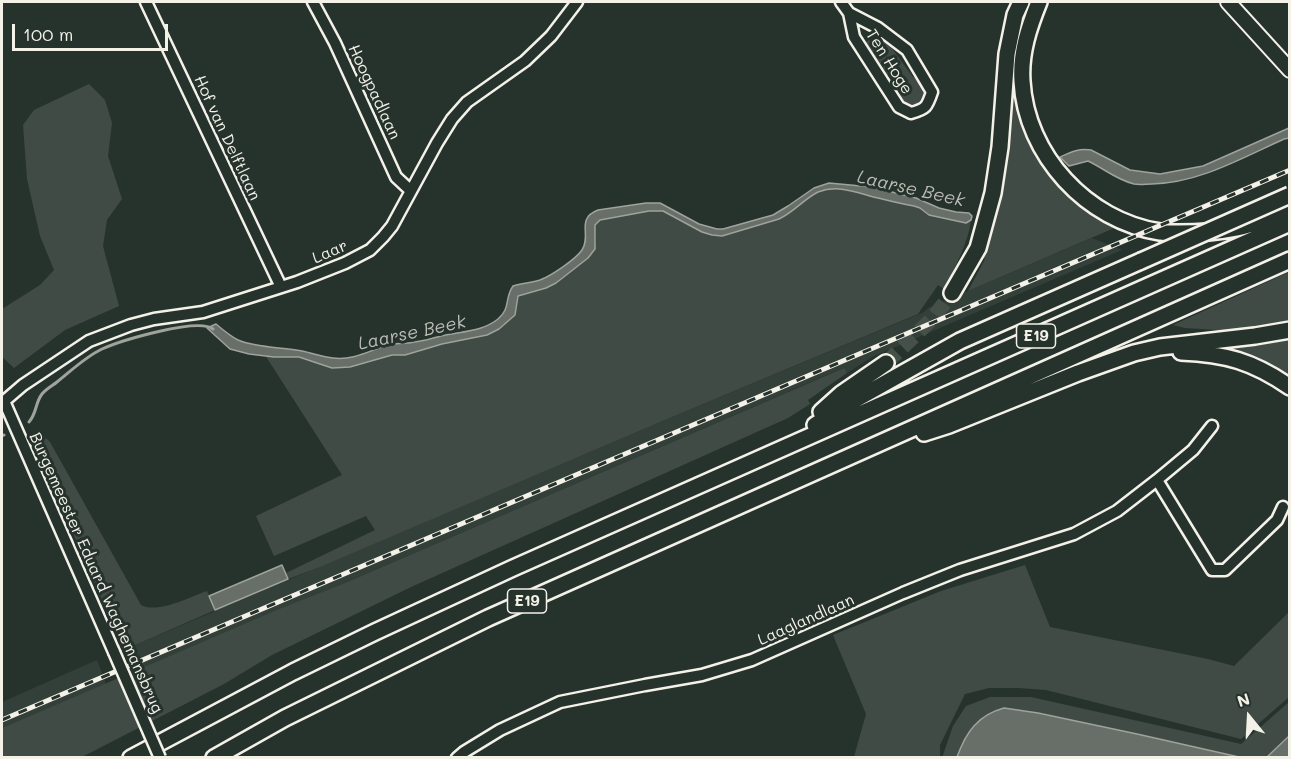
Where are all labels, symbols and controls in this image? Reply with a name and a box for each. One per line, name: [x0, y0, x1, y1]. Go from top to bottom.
scale bar: [15, 12, 171, 50]
text: 100 m: [23, 22, 73, 46]
street label: Ten Hoge: [862, 26, 916, 98]
street label: Hoogpadlaan: [344, 42, 404, 142]
street label: Hof van Delftlaan: [190, 72, 264, 204]
water label: Laarse Beek: [855, 166, 967, 212]
street label: Laar: [310, 236, 350, 268]
water label: Laarse Beek: [356, 311, 468, 355]
road number: E19: [1016, 324, 1056, 348]
street label: Burgemeester Eduard Waghemansbrug: [25, 430, 167, 716]
road number: E19: [508, 589, 546, 613]
street label: Laaglandlaan: [755, 590, 857, 650]
north arrow: [1219, 687, 1279, 747]
text: N: [1234, 688, 1252, 711]

